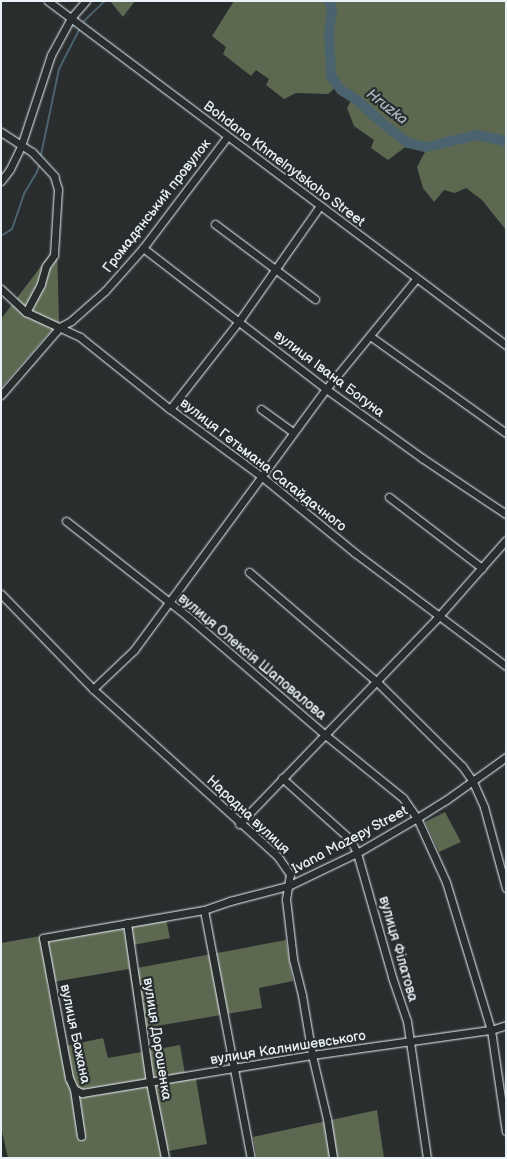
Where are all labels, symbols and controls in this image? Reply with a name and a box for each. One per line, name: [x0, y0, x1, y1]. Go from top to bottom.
water label: Hruzka: [363, 85, 411, 129]
street label: Bohdana Khmelnytskoho Street: [200, 98, 368, 230]
street label: Громадянський провулок: [100, 136, 214, 276]
street label: вулиця Івана Богуна: [270, 327, 388, 421]
street label: вулиця Гетьмана Сагайдачного: [176, 395, 350, 535]
street label: вулиця Олексія Шаповалова: [175, 590, 329, 724]
street label: Народна вулиця: [203, 772, 293, 858]
street label: Ivana Mazepy Street: [289, 802, 411, 878]
street label: вулиця Філатова: [375, 894, 421, 1004]
street label: вулиця Дорошенка: [139, 977, 175, 1101]
street label: вулиця Бажана: [56, 983, 94, 1085]
street label: вулиця Калнишевського: [209, 1027, 367, 1069]

